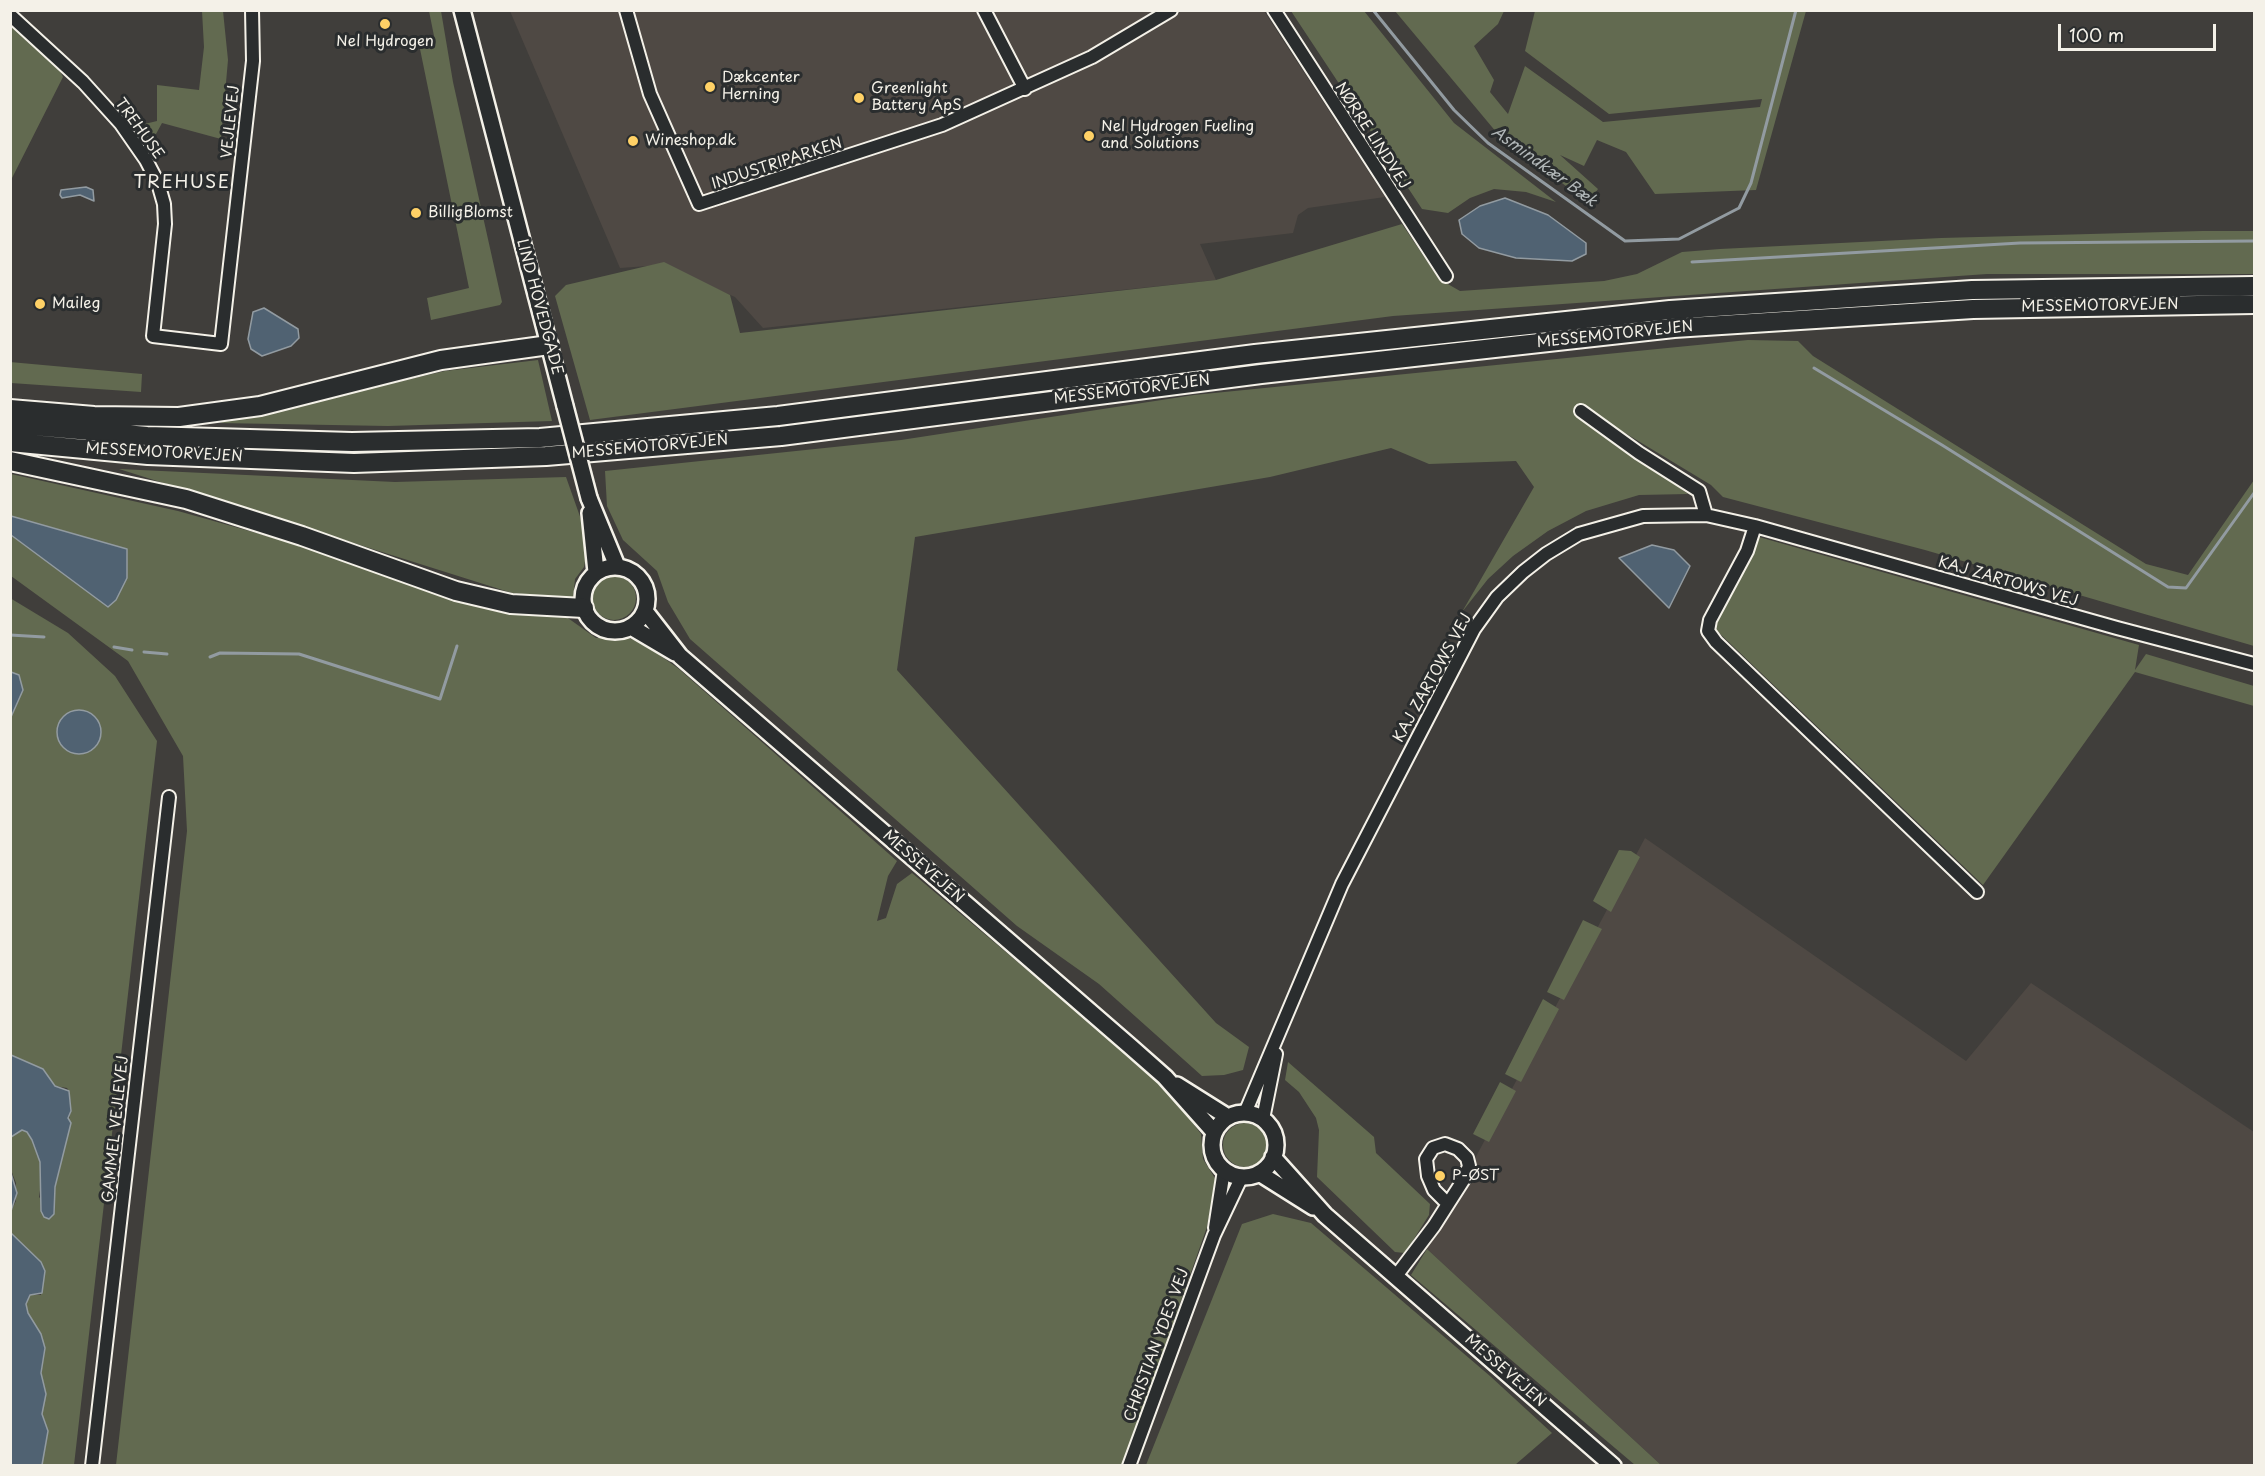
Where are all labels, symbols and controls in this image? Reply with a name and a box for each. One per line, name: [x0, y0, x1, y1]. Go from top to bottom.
scale bar: [2061, 12, 2218, 50]
marker: Nel Hydrogen: [378, 17, 392, 31]
text: 100 m: [2069, 21, 2124, 48]
place label: Nel Hydrogen: [336, 33, 434, 51]
place label: Dækcenter Herning: [722, 69, 800, 104]
street label: NØRRE LINDVEJ: [1331, 79, 1413, 193]
marker: Dækcenter Herning: [703, 80, 717, 94]
place label: Greenlight Battery ApS: [871, 80, 962, 115]
street label: VEJLEVEJ: [218, 84, 244, 160]
marker: Greenlight Battery ApS: [852, 91, 866, 105]
street label: TREHUSE: [111, 95, 167, 163]
place label: Nel Hydrogen Fueling and Solutions: [1101, 118, 1254, 153]
water label: Asmindkær Bæk: [1488, 122, 1600, 212]
marker: Nel Hydrogen Fueling and Solutions: [1082, 129, 1096, 143]
place label: Wineshop.dk: [645, 132, 736, 150]
marker: Wineshop.dk: [626, 134, 640, 148]
street label: INDUSTRIPARKEN: [709, 134, 845, 194]
district label: TREHUSE: [134, 172, 230, 194]
place label: BilligBlomst: [428, 204, 513, 222]
marker: BilligBlomst: [409, 206, 423, 220]
street label: LIND HOVEDGADE: [512, 237, 566, 377]
place label: Maileg: [52, 295, 100, 313]
street label: MESSEMOTORVEJEN: [2021, 296, 2179, 316]
marker: Maileg: [33, 297, 47, 311]
street label: MESSEMOTORVEJEN: [1536, 318, 1694, 352]
street label: MESSEMOTORVEJEN: [1053, 371, 1211, 409]
street label: MESSEMOTORVEJEN: [571, 431, 729, 463]
street label: MESSEMOTORVEJEN: [85, 440, 243, 466]
street label: KAJ ZARTOWS VEJ: [1936, 553, 2080, 611]
street label: KAJ ZARTOWS VEJ: [1390, 610, 1476, 746]
street label: MESSEVEJEN: [879, 827, 967, 907]
street label: GAMMEL VEJLEVEJ: [99, 1055, 133, 1203]
place label: P-ØST: [1452, 1167, 1499, 1185]
marker: P-ØST: [1433, 1169, 1447, 1183]
street label: CHRISTIAN YDES VEJ: [1121, 1266, 1193, 1424]
street label: MESSEVEJEN: [1461, 1331, 1549, 1411]

